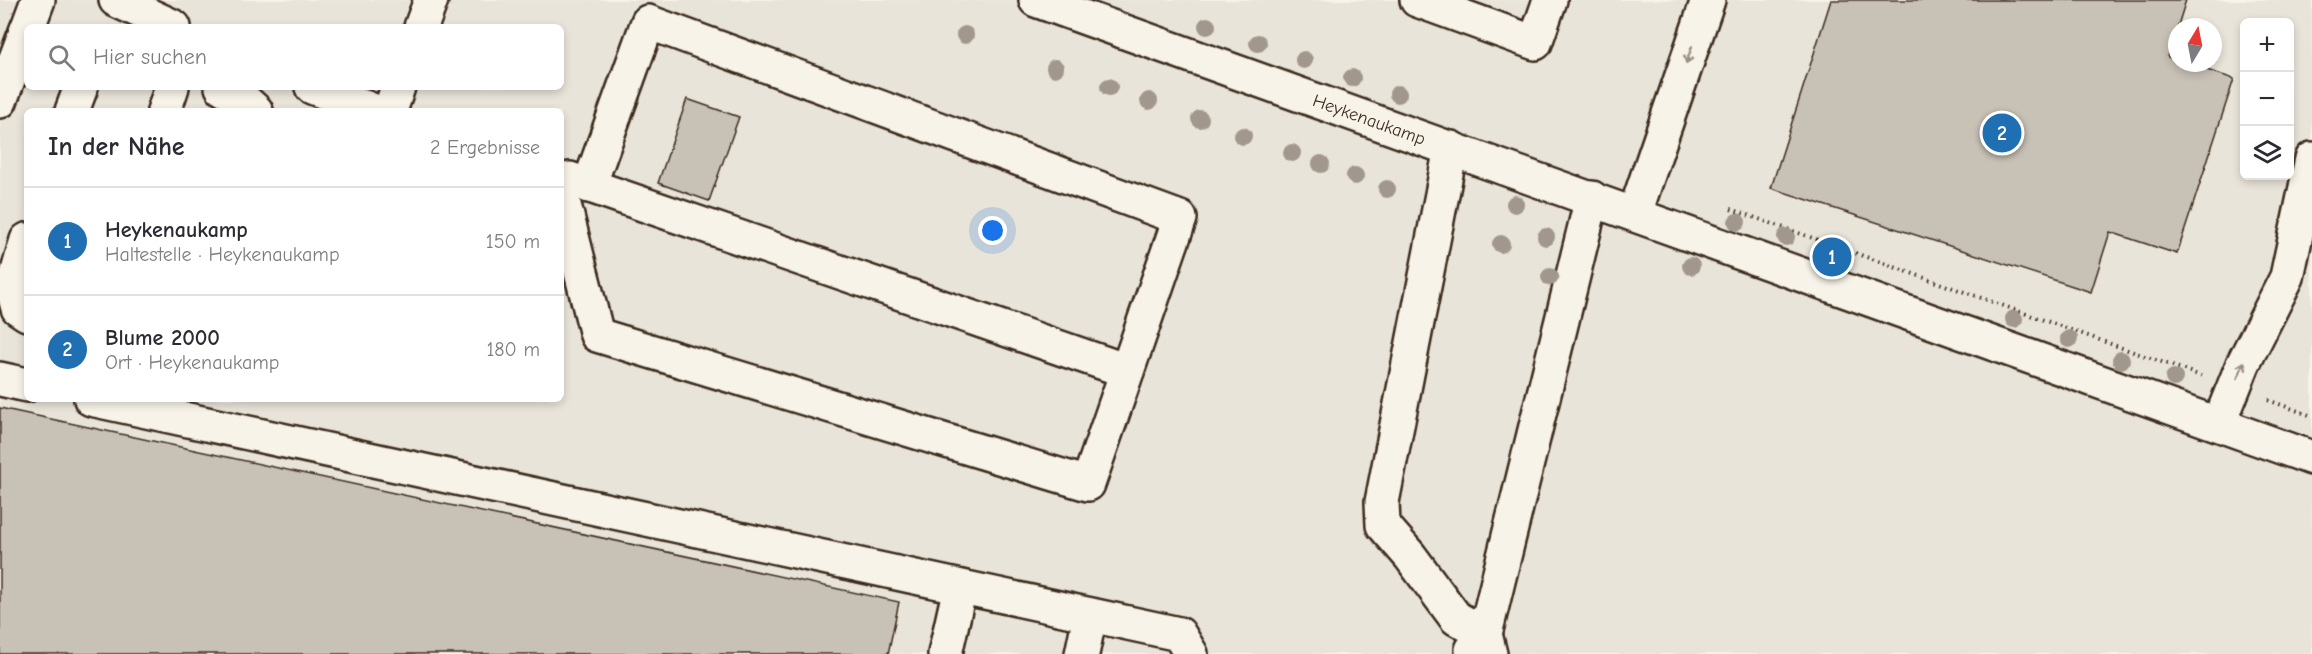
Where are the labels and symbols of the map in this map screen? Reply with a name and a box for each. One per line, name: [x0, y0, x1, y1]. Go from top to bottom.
north arrow: [2168, 18, 2222, 72]
one-way arrow: [1683, 45, 1694, 64]
street label: Heykenaukamp: [1310, 90, 1428, 149]
pin: 2: [1982, 110, 2022, 156]
your location: [978, 216, 1007, 245]
pin: 1: [1812, 234, 1852, 280]
one-way arrow: [2235, 361, 2247, 379]

